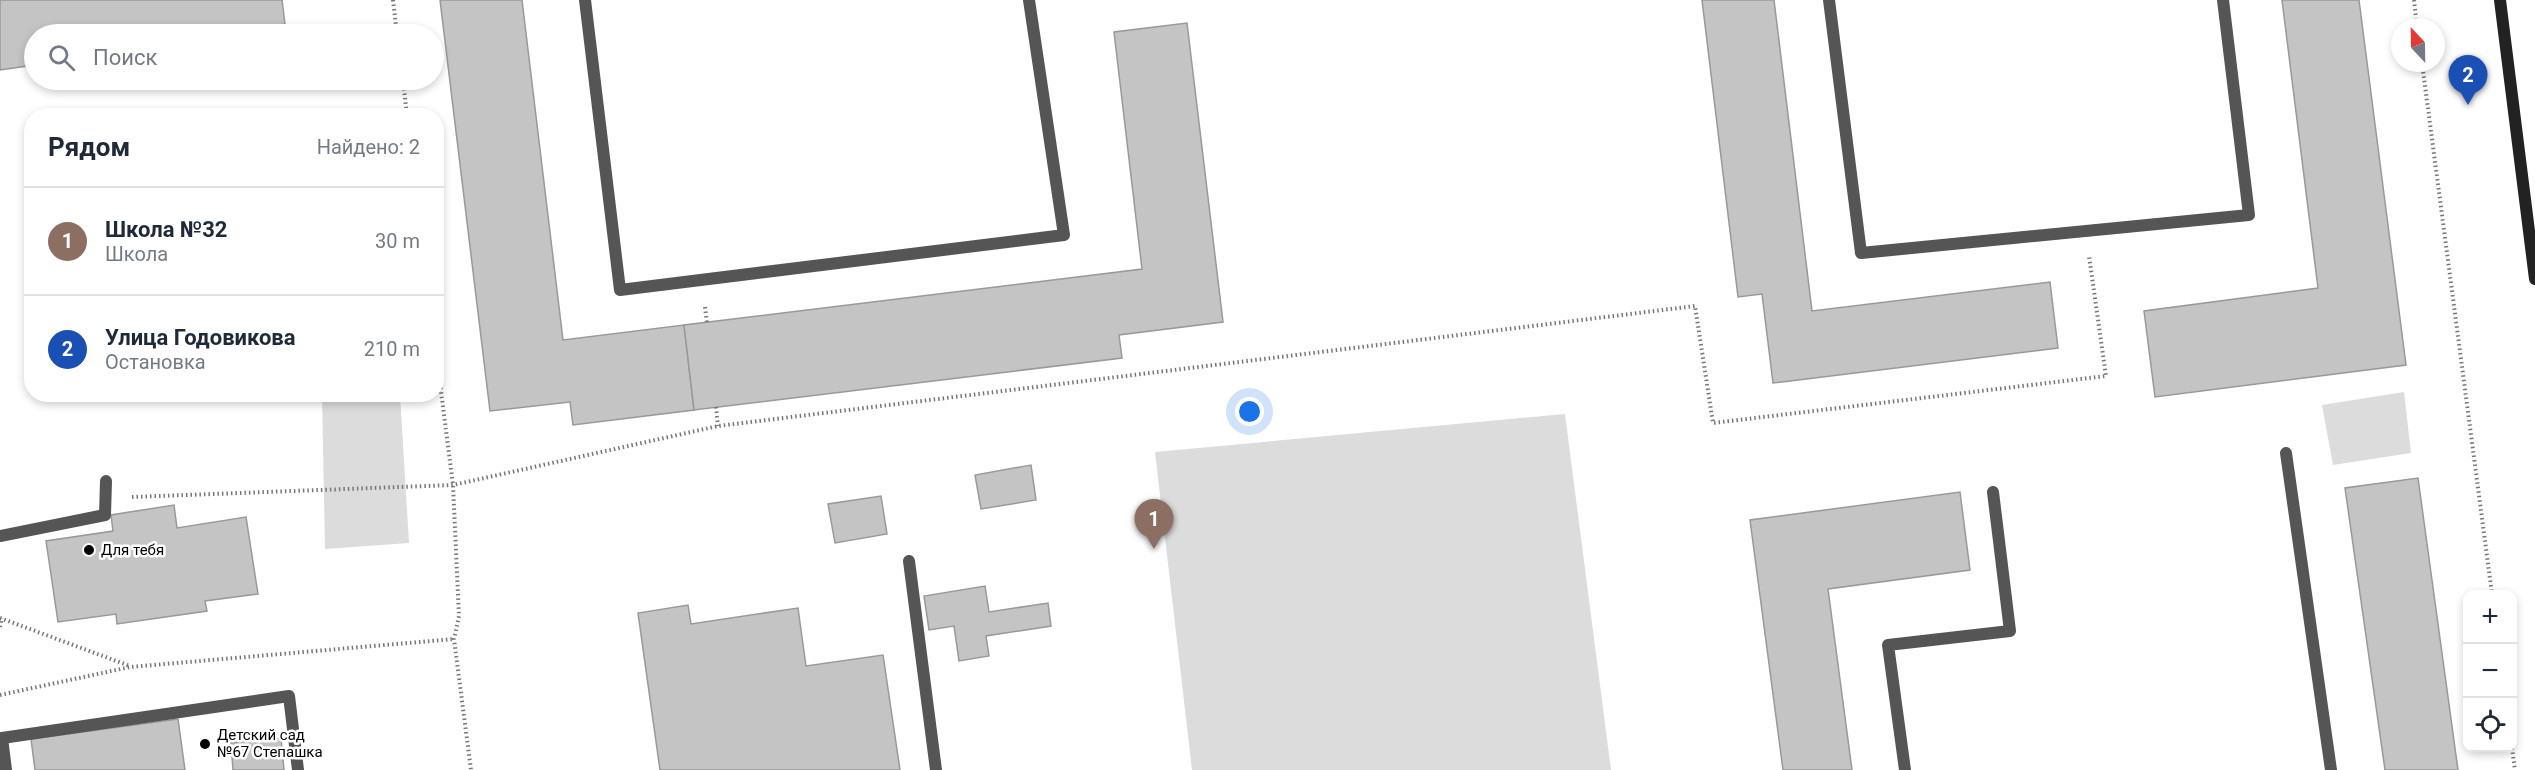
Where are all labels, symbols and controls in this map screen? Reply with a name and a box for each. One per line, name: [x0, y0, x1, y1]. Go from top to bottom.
north arrow: [2391, 18, 2445, 72]
search box: [24, 24, 444, 90]
icon: search: [45, 41, 78, 74]
text: Поиск: [93, 45, 157, 70]
pin: 2: [2448, 56, 2488, 105]
text: Рядом: [48, 132, 130, 162]
text: Найдено: 2: [317, 135, 420, 159]
text: Школа №32: [105, 217, 227, 242]
text: 1: [62, 229, 73, 253]
text: 30 m: [375, 229, 420, 253]
text: Школа: [105, 242, 168, 266]
text: Улица Годовикова: [105, 325, 296, 350]
text: 2: [62, 337, 73, 361]
text: 210 m: [364, 337, 420, 361]
text: Остановка: [105, 350, 206, 374]
your location: [1235, 397, 1264, 426]
pin: 1: [1134, 500, 1174, 549]
place label: Для тебя: [101, 541, 164, 559]
marker: Для тебя: [82, 543, 96, 557]
map controls: [2463, 590, 2517, 752]
button: +: [2463, 590, 2517, 644]
button: −: [2463, 644, 2517, 698]
button: locate: [2463, 698, 2517, 752]
place label: Детский сад №67 Степашка: [217, 726, 323, 761]
marker: Детский сад №67 Степашка: [198, 737, 212, 751]

